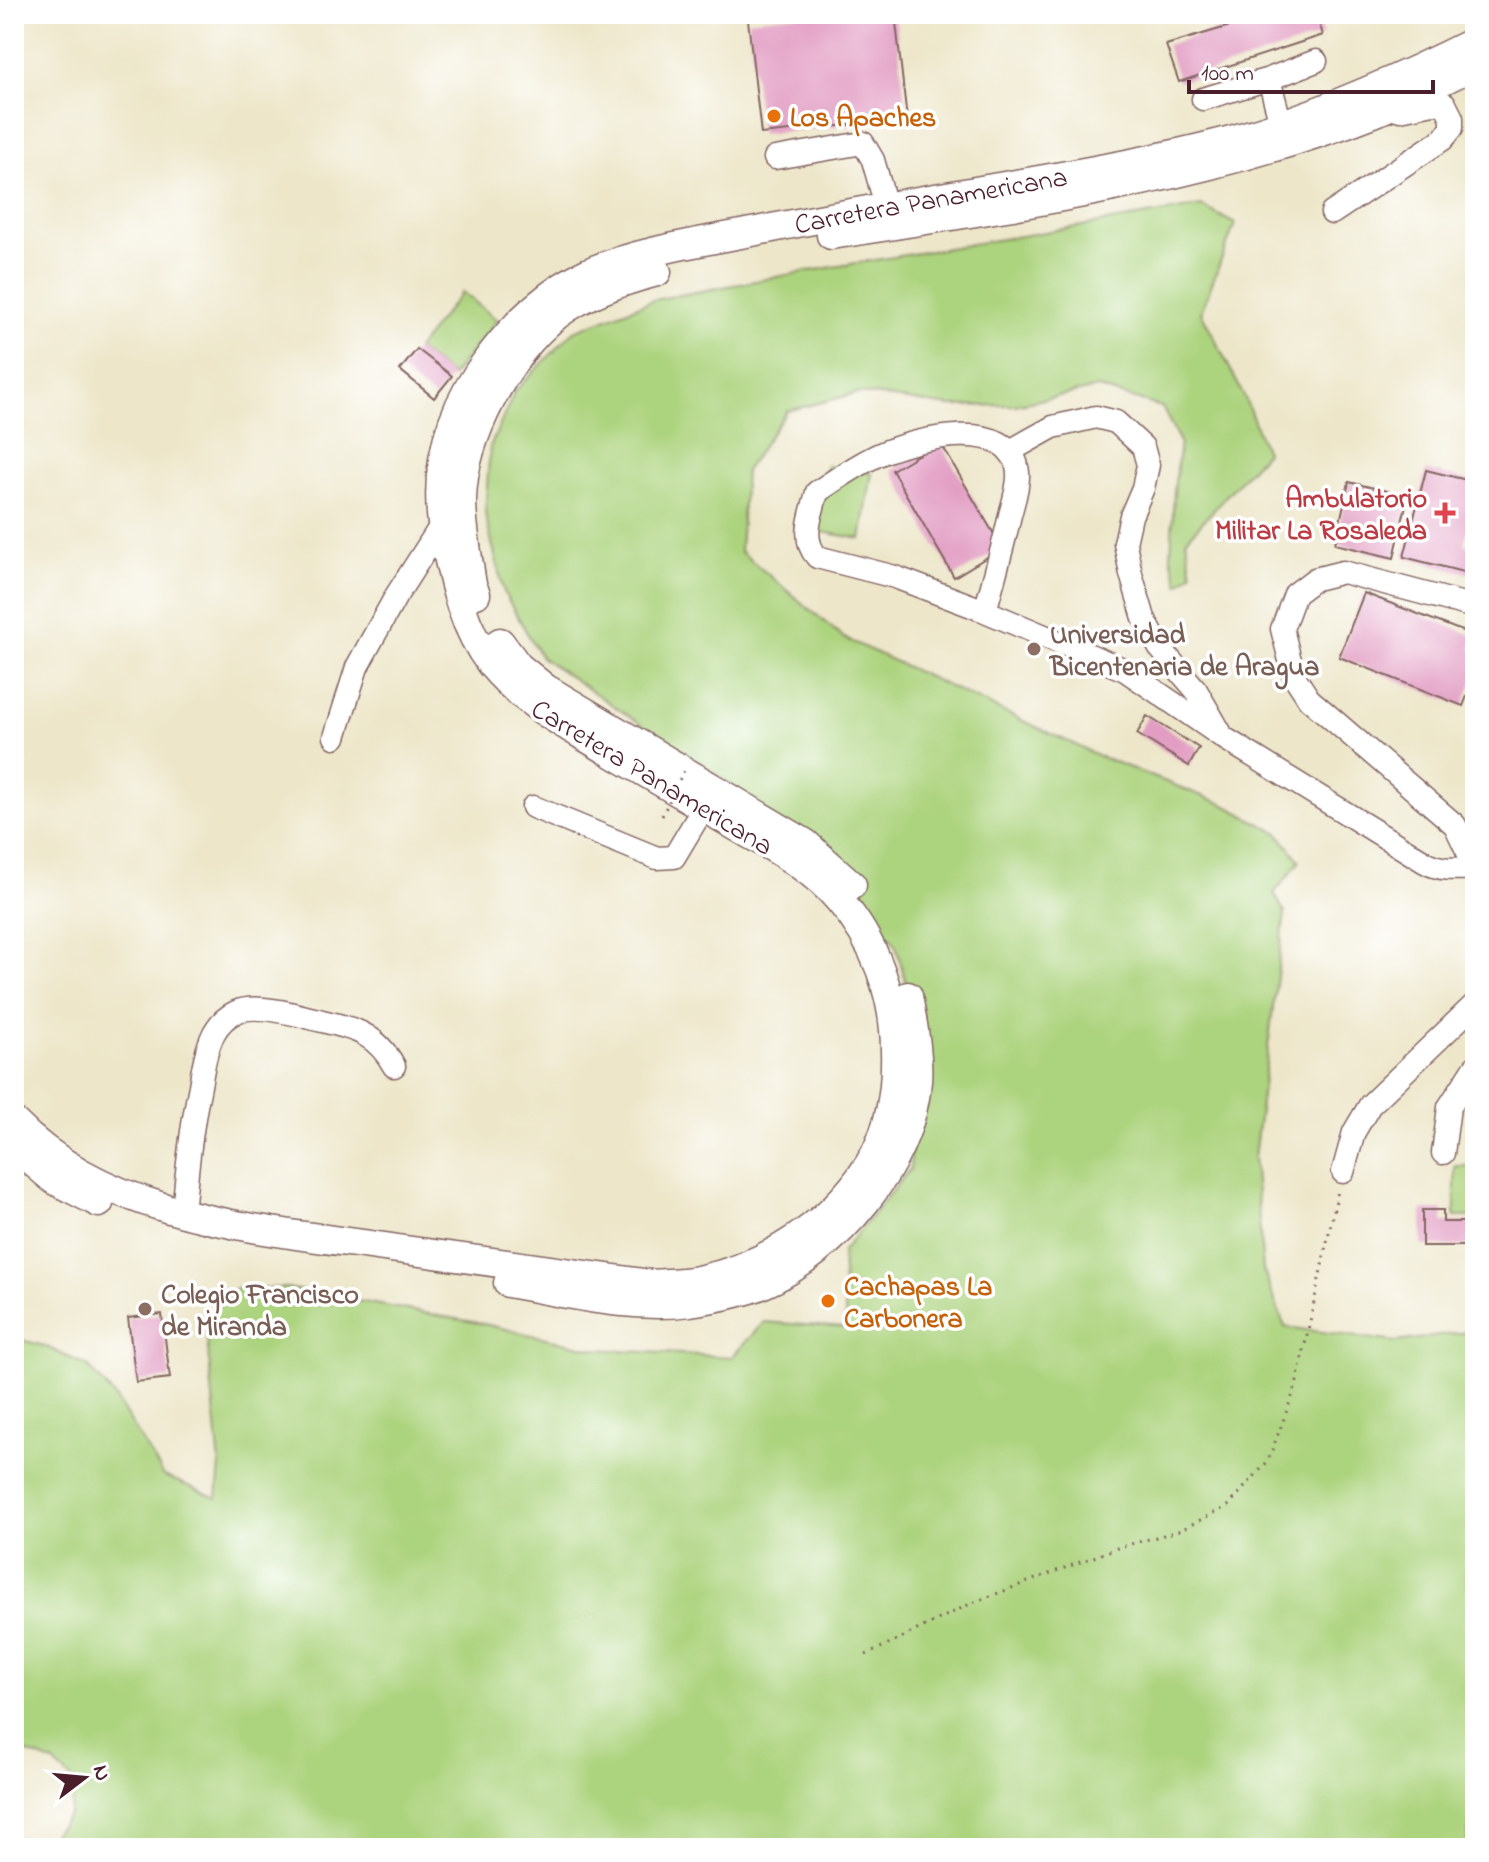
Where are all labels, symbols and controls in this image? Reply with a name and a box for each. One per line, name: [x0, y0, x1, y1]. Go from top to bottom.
scale bar: [1189, 44, 1433, 94]
text: 100 m: [1201, 57, 1254, 92]
place label: Los Apaches: [790, 99, 936, 140]
marker: Los Apaches: [765, 107, 783, 125]
street label: Carretera Panamericana: [791, 158, 1071, 247]
place label: Ambulatorio Militar La Rosaleda: [1215, 480, 1427, 553]
marker: Ambulatorio Militar La Rosaleda: [1434, 502, 1456, 524]
place label: Universidad Bicentenaria de Aragua: [1048, 616, 1319, 690]
marker: Universidad Bicentenaria de Aragua: [1025, 640, 1043, 658]
street label: Carretera Panamericana: [522, 690, 780, 868]
place label: Cachapas La Carbonera: [844, 1268, 992, 1341]
place label: Colegio Francisco de Miranda: [161, 1276, 359, 1349]
marker: Cachapas La Carbonera: [819, 1292, 837, 1310]
marker: Colegio Francisco de Miranda: [136, 1300, 154, 1318]
north arrow: [44, 1738, 124, 1818]
text: N: [83, 1762, 118, 1785]

